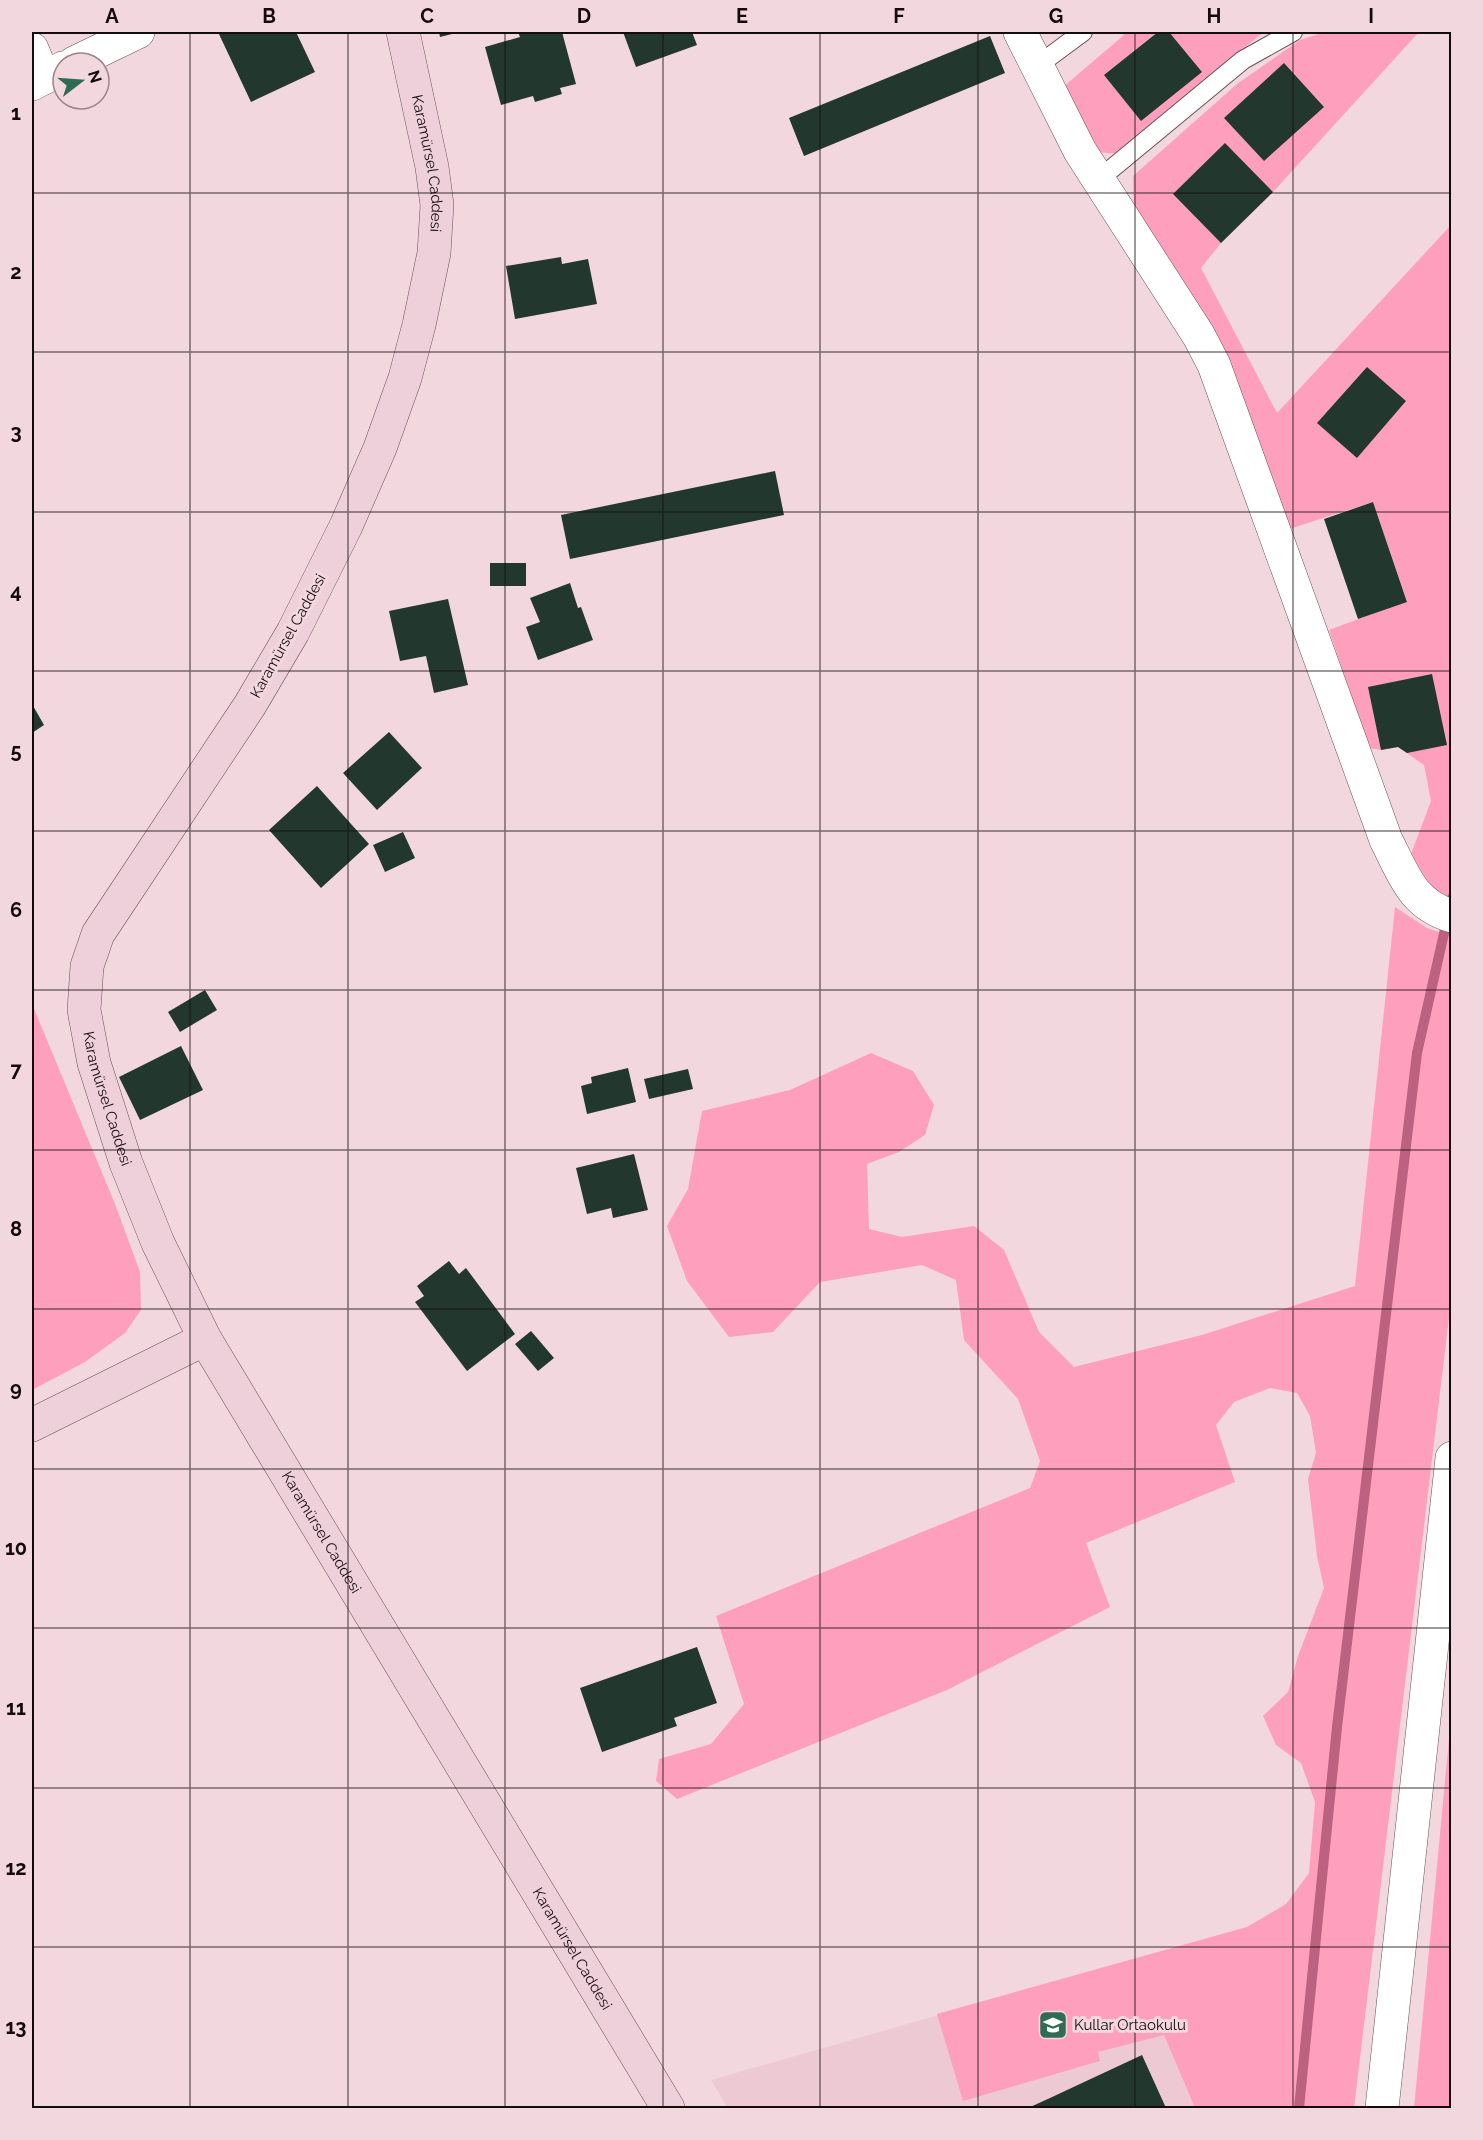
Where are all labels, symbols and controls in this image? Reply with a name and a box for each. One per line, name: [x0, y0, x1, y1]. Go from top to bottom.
text: A: [105, 4, 119, 28]
text: B: [262, 4, 276, 28]
text: C: [420, 4, 434, 28]
text: D: [577, 4, 591, 28]
text: E: [736, 4, 748, 28]
text: F: [893, 4, 905, 28]
text: G: [1049, 4, 1063, 28]
text: H: [1207, 4, 1221, 28]
text: I: [1368, 4, 1374, 28]
north arrow: [51, 51, 111, 111]
text: N: [84, 68, 106, 85]
street label: Karamürsel Caddesi: [408, 93, 446, 233]
text: 1: [11, 101, 21, 125]
text: 2: [10, 260, 22, 284]
text: 3: [10, 420, 22, 444]
street label: Karamürsel Caddesi: [246, 571, 330, 701]
text: 4: [10, 579, 22, 603]
text: 5: [10, 739, 22, 763]
text: 6: [10, 898, 22, 922]
street label: Karamürsel Caddesi: [79, 1030, 135, 1169]
text: 7: [10, 1058, 22, 1082]
text: 8: [10, 1217, 22, 1241]
text: 9: [10, 1377, 22, 1401]
street label: Karamürsel Caddesi: [278, 1468, 365, 1597]
text: 10: [5, 1536, 27, 1560]
text: 11: [6, 1696, 26, 1720]
text: 12: [5, 1856, 27, 1880]
street label: Karamürsel Caddesi: [528, 1884, 616, 2013]
school or university icon: Kullar Ortaokulu: [1037, 2009, 1069, 2041]
text: 13: [5, 2015, 27, 2039]
place label: Kullar Ortaokulu: [1074, 2016, 1186, 2034]

